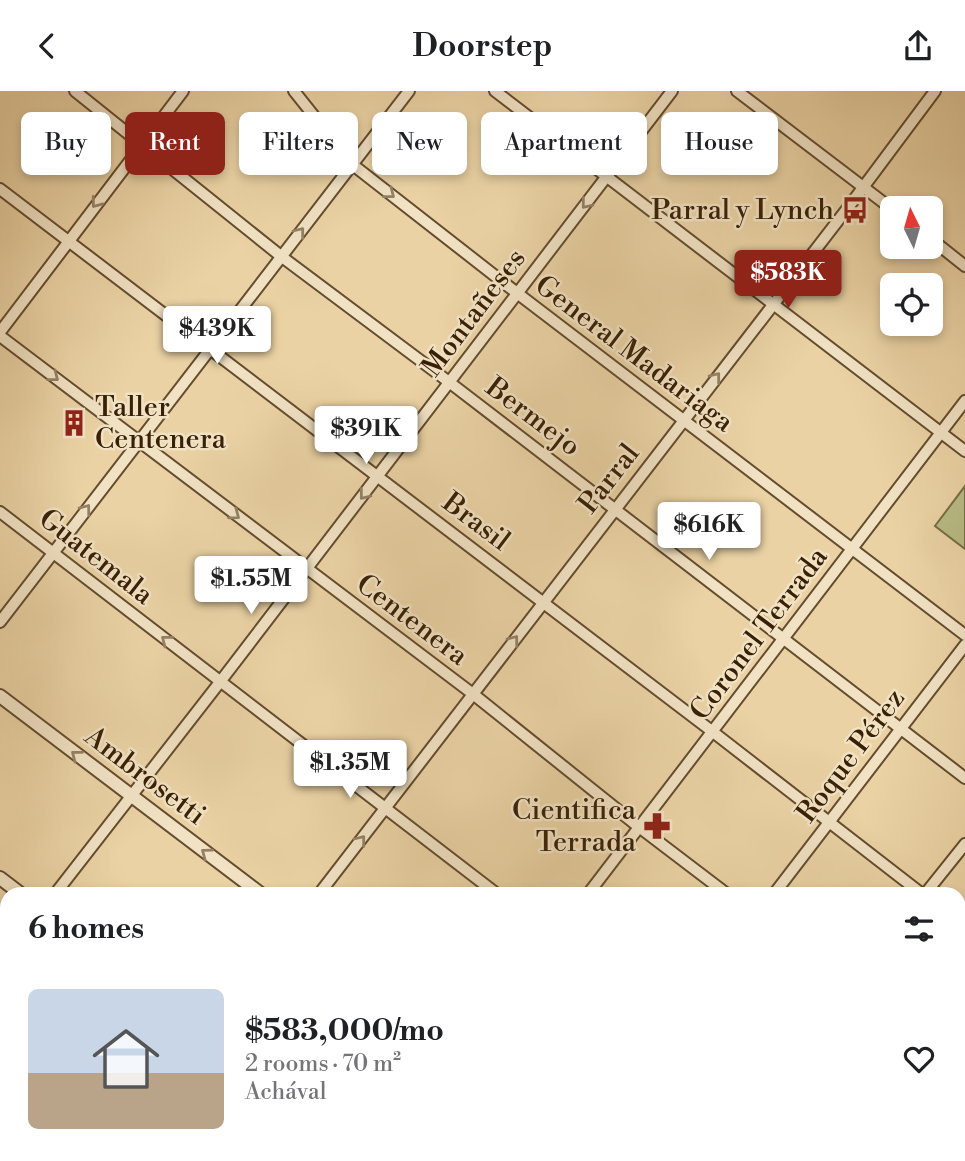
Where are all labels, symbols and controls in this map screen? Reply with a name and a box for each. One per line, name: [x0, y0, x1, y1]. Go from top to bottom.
text: Doorstep: [413, 26, 552, 66]
icon: back: [28, 27, 66, 65]
icon: share: [899, 27, 937, 65]
chip: Buy: [21, 112, 111, 175]
chip: Rent: [125, 112, 225, 175]
chip: Filters: [239, 112, 358, 175]
chip: New: [372, 112, 467, 175]
chip: Apartment: [481, 112, 647, 175]
chip: House: [661, 112, 778, 175]
one-way arrow: [383, 186, 395, 199]
place label: Parral y Lynch: [651, 193, 834, 228]
one-way arrow: [92, 195, 105, 208]
bus stop icon: Parral y Lynch: [840, 195, 870, 225]
one-way arrow: [582, 196, 594, 208]
north arrow: [880, 196, 943, 259]
map controls: [880, 196, 943, 336]
one-way arrow: [292, 228, 305, 240]
street label: Montañeses: [415, 242, 533, 384]
pin: $583K: [739, 251, 837, 310]
text: $583K: [750, 259, 826, 287]
street label: General Madariaga: [528, 268, 741, 441]
button: locate: [880, 273, 943, 336]
pin: $439K: [168, 307, 266, 366]
text: $439K: [179, 315, 255, 343]
one-way arrow: [46, 369, 59, 382]
street label: Bermejo: [478, 369, 588, 464]
one-way arrow: [708, 372, 721, 385]
place label: Taller Centenera: [95, 390, 227, 457]
pin: $391K: [317, 407, 415, 466]
building icon: Taller Centenera: [59, 408, 89, 438]
text: $391K: [331, 415, 401, 443]
street label: Parral: [571, 437, 647, 521]
street label: Brasil: [434, 485, 517, 559]
one-way arrow: [359, 487, 372, 500]
street label: Guatemala: [32, 501, 161, 613]
pin: $616K: [660, 503, 758, 562]
one-way arrow: [78, 504, 91, 517]
one-way arrow: [227, 507, 240, 520]
text: $616K: [674, 511, 744, 539]
street label: Coronel Terrada: [683, 540, 836, 727]
pin: $1.55M: [194, 557, 308, 616]
text: $1.55M: [210, 565, 292, 593]
street label: Centenera: [349, 567, 475, 674]
one-way arrow: [506, 635, 519, 648]
one-way arrow: [162, 636, 174, 649]
street label: Roque Pérez: [789, 682, 913, 830]
street label: Ambrosetti: [77, 718, 213, 833]
pin: $1.35M: [293, 741, 407, 800]
text: $1.35M: [310, 749, 390, 777]
one-way arrow: [71, 750, 84, 763]
place label: Cientifica Terrada: [512, 793, 637, 860]
pharmacy icon: Cientifica Terrada: [642, 811, 672, 841]
one-way arrow: [353, 836, 366, 848]
one-way arrow: [201, 849, 214, 862]
text: 6 homes: [28, 910, 144, 948]
icon: filters: [900, 910, 938, 948]
text: $583,000/mo: [245, 1012, 444, 1050]
icon: home: [84, 1017, 168, 1101]
icon: heart: [900, 1040, 938, 1078]
text: 2 rooms · 70 m²: [245, 1050, 401, 1078]
text: Achával: [245, 1078, 327, 1106]

